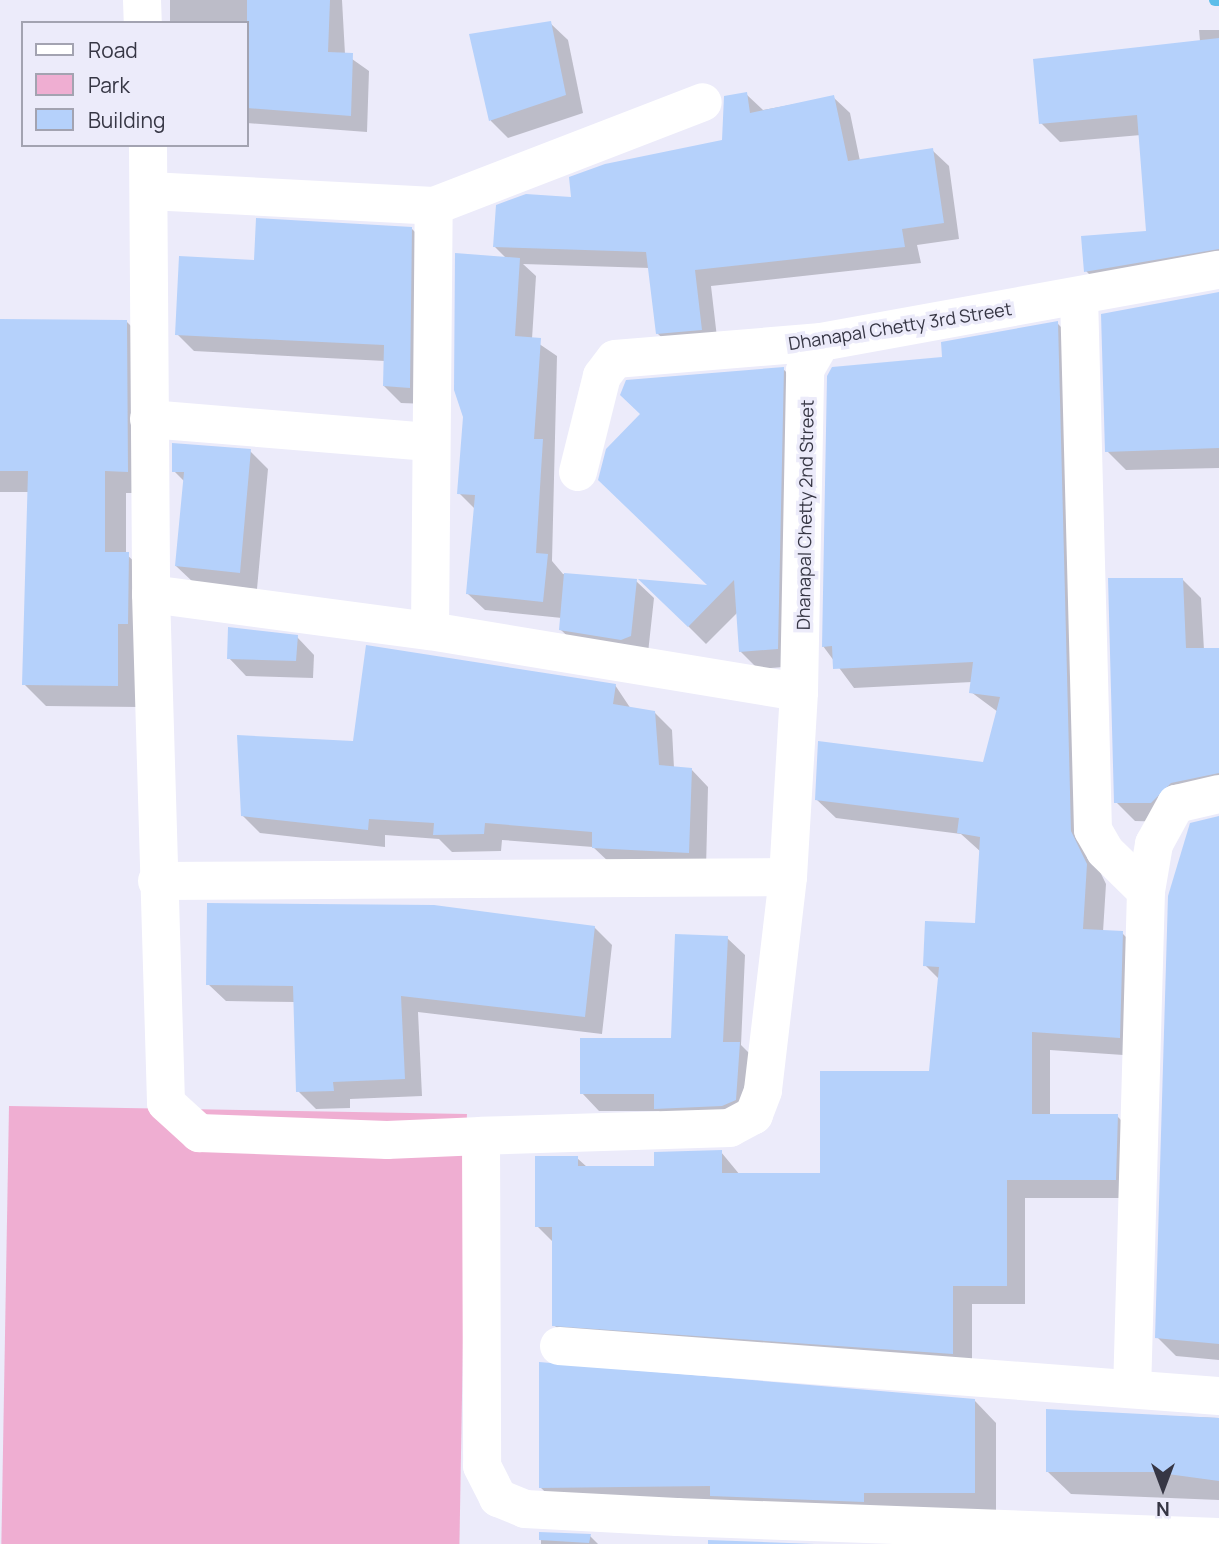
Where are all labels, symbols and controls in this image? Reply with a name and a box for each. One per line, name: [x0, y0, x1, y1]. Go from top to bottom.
legend: [21, 21, 248, 147]
text: Road: [88, 36, 138, 64]
text: Park: [88, 71, 130, 99]
text: Building: [88, 106, 165, 134]
street label: Dhanapal Chetty 3rd Street: [787, 298, 1013, 354]
street label: Dhanapal Chetty 2nd Street: [792, 400, 818, 630]
north arrow: [1128, 1453, 1198, 1523]
text: N: [1156, 1496, 1170, 1522]

